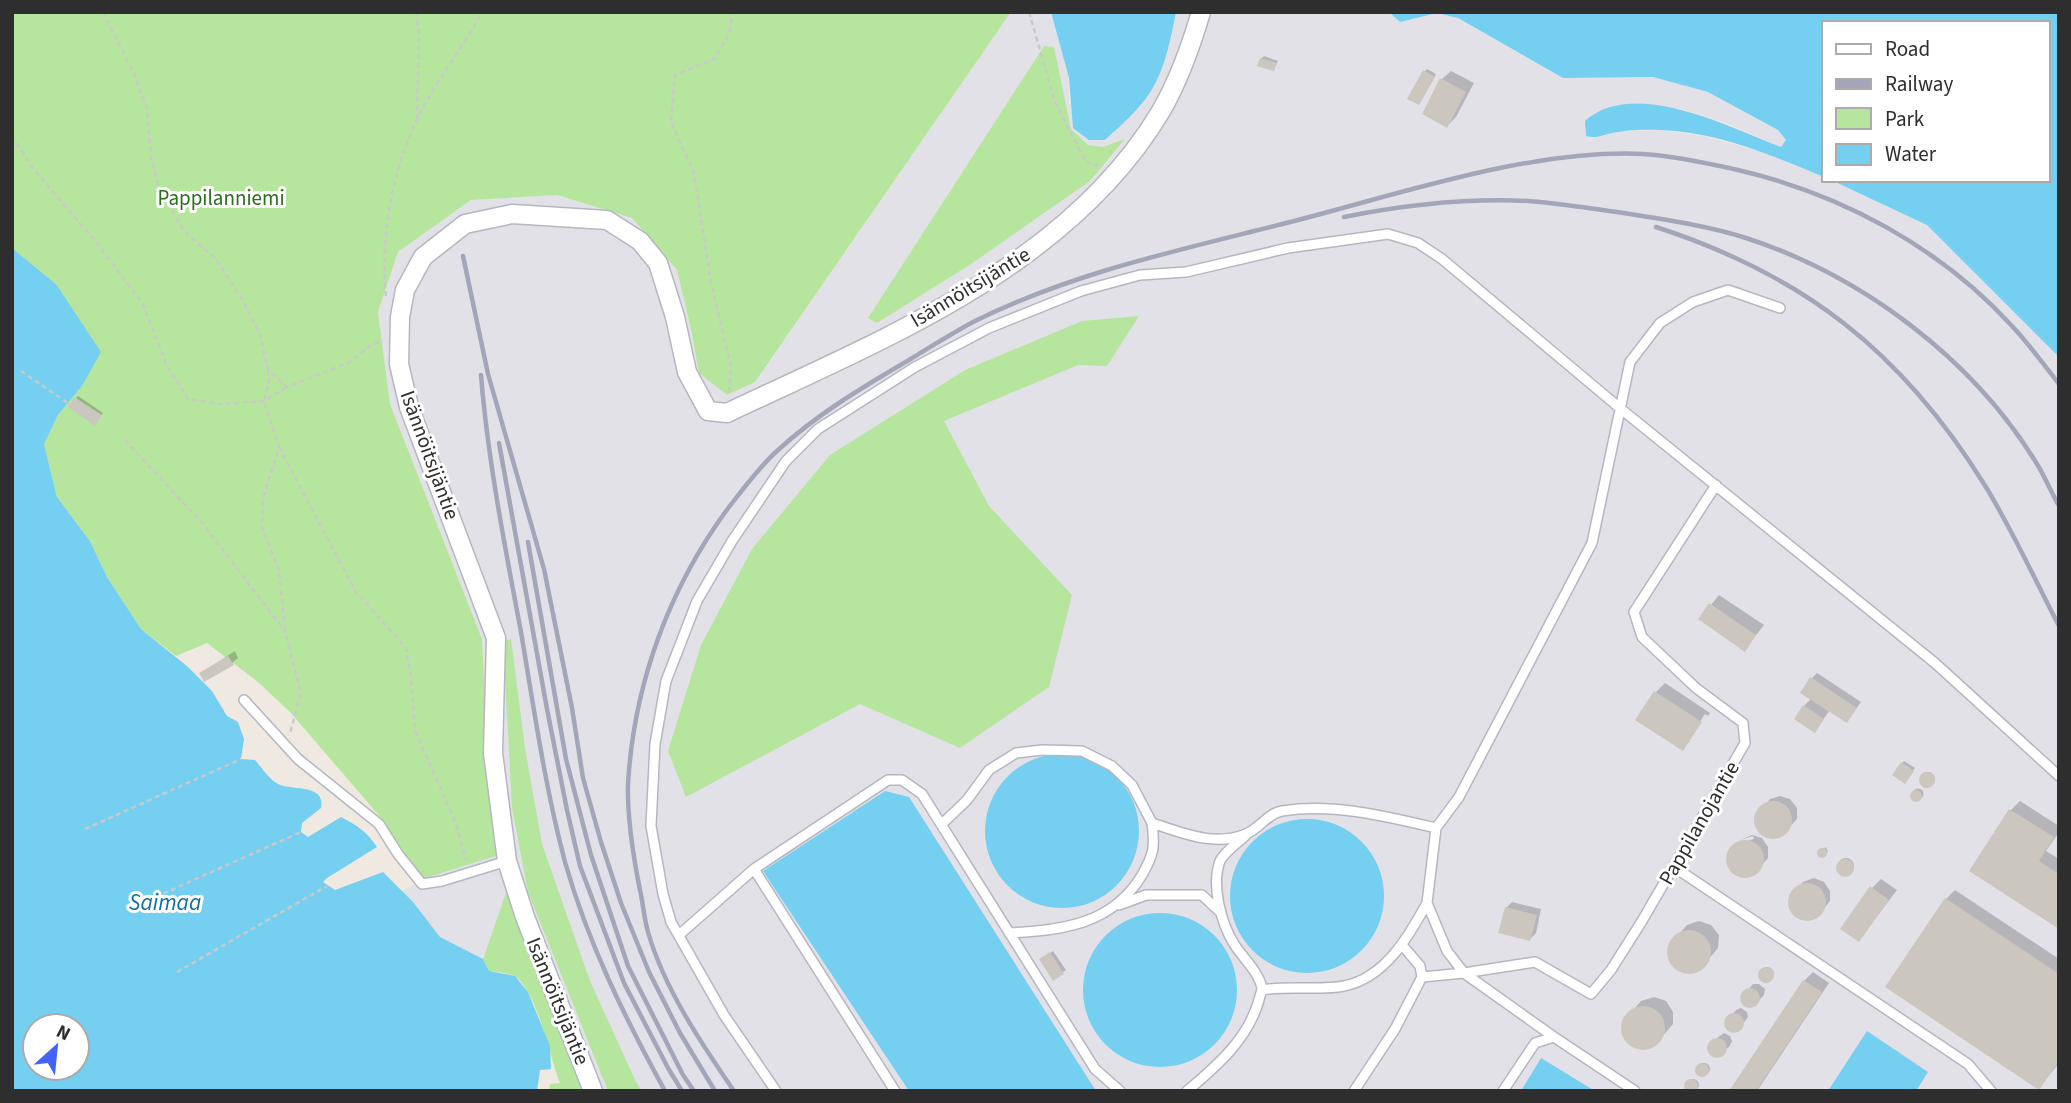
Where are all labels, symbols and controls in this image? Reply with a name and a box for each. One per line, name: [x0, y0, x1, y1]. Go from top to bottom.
legend: [1822, 21, 2050, 182]
text: Road: [1885, 34, 1930, 64]
text: Railway: [1885, 69, 1953, 99]
text: Park: [1885, 104, 1925, 134]
text: Water: [1885, 139, 1937, 169]
park label: Pappilanniemi: [157, 183, 285, 213]
street label: Isännöitsijäntie: [904, 239, 1036, 335]
street label: Isännöitsijäntie: [393, 386, 467, 524]
street label: Pappilanojantie: [1651, 755, 1747, 891]
water label: Saimaa: [129, 886, 201, 919]
street label: Isännöitsijäntie: [519, 933, 597, 1069]
north arrow: [21, 1012, 91, 1082]
text: N: [51, 1018, 75, 1048]

